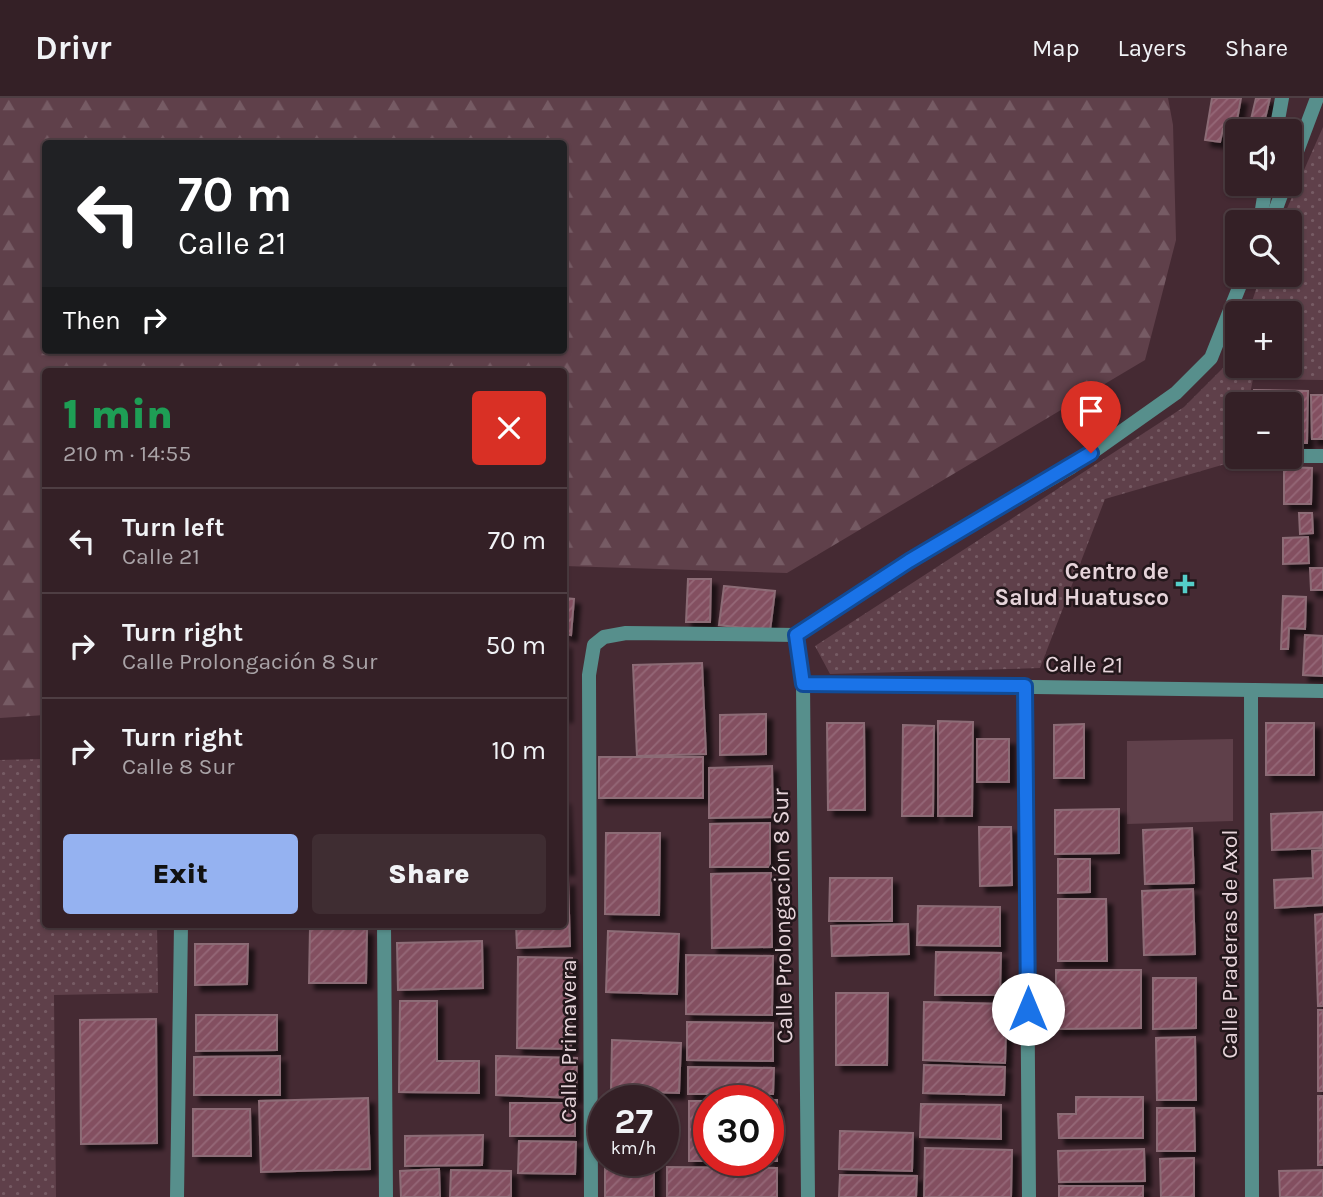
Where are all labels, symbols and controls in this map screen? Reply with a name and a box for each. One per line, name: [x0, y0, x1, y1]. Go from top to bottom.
text: Drivr: [35, 29, 112, 67]
text: Map: [1032, 34, 1080, 62]
text: Layers: [1118, 34, 1187, 62]
text: Share: [1225, 34, 1288, 62]
map controls: [1225, 119, 1302, 469]
button: sound: [1225, 119, 1302, 196]
text: 70 m: [178, 166, 292, 223]
icon: left: [63, 168, 154, 259]
button: search: [1225, 210, 1302, 287]
text: Calle 21: [178, 225, 286, 262]
icon: right: [135, 301, 173, 339]
button: +: [1225, 301, 1302, 378]
text: Then: [63, 305, 121, 336]
pin: [1061, 381, 1121, 453]
text: 1 min: [63, 389, 173, 439]
button: close: [472, 391, 546, 465]
icon: arrive: [1072, 392, 1110, 430]
button: −: [1225, 392, 1302, 469]
text: 210 m · 14:55: [63, 440, 191, 467]
text: Turn left: [122, 512, 224, 543]
icon: left: [63, 522, 101, 560]
text: 70 m: [488, 525, 546, 556]
text: Calle 21: [122, 543, 200, 570]
place label: Centro de Salud Huatusco: [995, 558, 1169, 611]
marker: Centro de Salud Huatusco: [1175, 574, 1195, 594]
text: Turn right: [122, 617, 243, 648]
icon: right: [63, 627, 101, 665]
text: 50 m: [485, 630, 546, 661]
text: Calle Prolongación 8 Sur: [122, 648, 377, 675]
street label: Calle 21: [1045, 650, 1123, 679]
text: Turn right: [122, 722, 243, 753]
icon: right: [63, 732, 101, 770]
text: 10 m: [491, 735, 546, 766]
text: Calle 8 Sur: [122, 753, 235, 780]
street label: Calle Prolongación 8 Sur: [767, 787, 798, 1044]
street label: Calle Praderas de Axol: [1216, 829, 1243, 1059]
button: Exit: [63, 834, 298, 914]
button: Share: [312, 834, 546, 914]
street label: Calle Primavera: [555, 959, 582, 1123]
position arrow: [991, 972, 1065, 1046]
speed limit sign: 30: [693, 1085, 784, 1176]
text: 27: [614, 1101, 653, 1142]
text: km/h: [611, 1137, 656, 1159]

